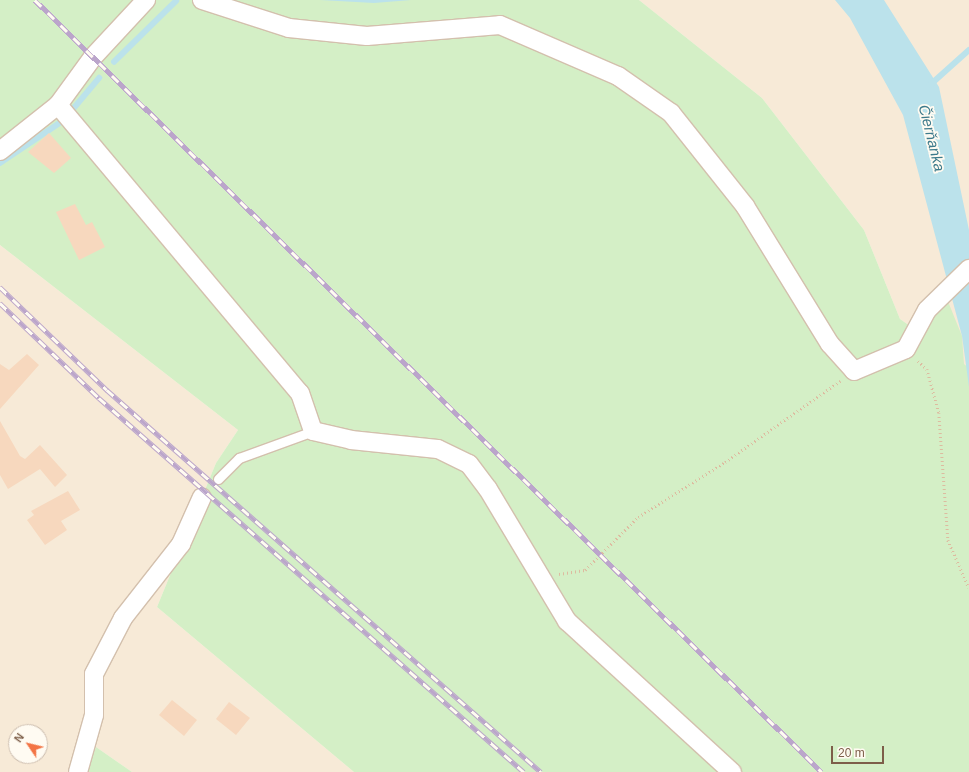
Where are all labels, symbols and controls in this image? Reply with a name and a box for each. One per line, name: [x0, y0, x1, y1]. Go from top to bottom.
water label: Čierňanka: [915, 103, 949, 173]
north arrow: [8, 724, 48, 764]
text: N: [12, 731, 26, 744]
scale bar: [833, 738, 886, 764]
text: 20 m: [838, 746, 865, 760]

